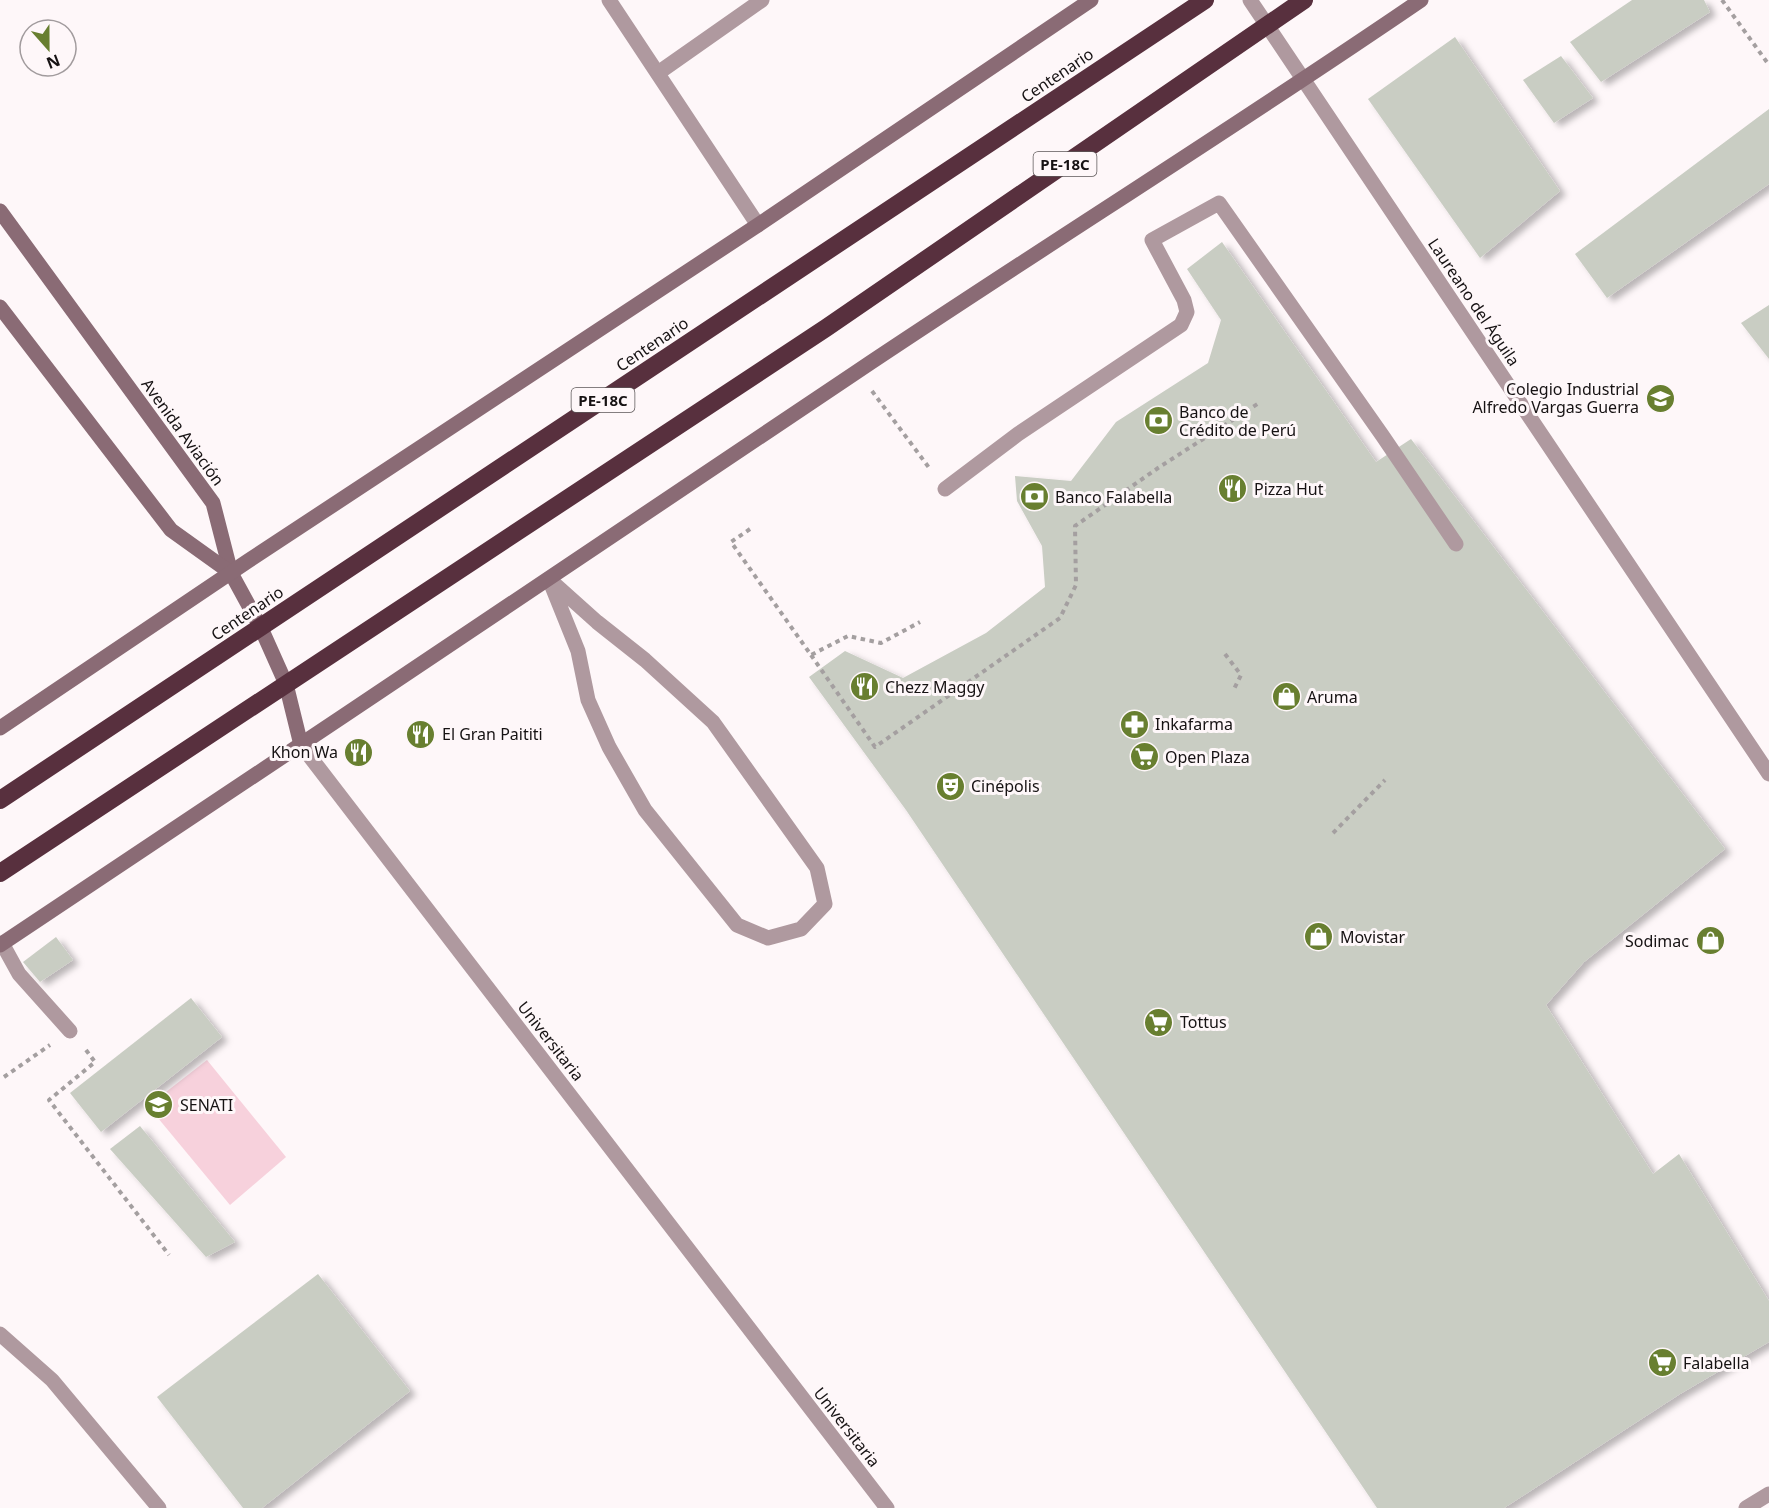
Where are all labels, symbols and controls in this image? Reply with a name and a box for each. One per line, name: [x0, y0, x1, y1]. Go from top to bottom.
north arrow: [18, 18, 78, 78]
street label: Centenario: [1016, 43, 1098, 107]
text: N: [43, 49, 63, 75]
road number: PE-18C: [1034, 152, 1096, 176]
street label: Laureano del Águila: [1423, 234, 1525, 370]
street label: Centenario: [611, 312, 693, 376]
street label: Avenida Aviación: [137, 374, 229, 490]
place label: Colegio Industrial Alfredo Vargas Guerra: [1472, 378, 1639, 418]
school or university icon: Colegio Industrial Alfredo Vargas Guerra: [1644, 382, 1676, 414]
road number: PE-18C: [572, 388, 634, 412]
place label: Banco de Crédito de Perú: [1179, 401, 1296, 441]
bank icon: Banco de Crédito de Perú: [1142, 405, 1174, 437]
restaurant icon: Pizza Hut: [1217, 473, 1249, 505]
place label: Pizza Hut: [1254, 478, 1324, 500]
bank icon: Banco Falabella: [1018, 481, 1050, 513]
place label: Banco Falabella: [1055, 486, 1172, 508]
street label: Centenario: [206, 581, 288, 645]
restaurant icon: Chezz Maggy: [848, 671, 880, 703]
place label: Chezz Maggy: [885, 676, 985, 698]
shop icon: Aruma: [1270, 681, 1302, 713]
place label: Aruma: [1307, 686, 1358, 708]
pharmacy icon: Inkafarma: [1118, 708, 1150, 740]
place label: Inkafarma: [1155, 713, 1233, 735]
restaurant icon: El Gran Paititi: [405, 718, 437, 750]
place label: El Gran Paititi: [442, 723, 543, 745]
restaurant icon: Khon Wa: [343, 736, 375, 768]
place label: Khon Wa: [271, 741, 338, 763]
supermarket icon: Open Plaza: [1128, 741, 1160, 773]
place label: Open Plaza: [1165, 746, 1250, 768]
theatre icon: Cinépolis: [934, 770, 966, 802]
place label: Cinépolis: [971, 775, 1040, 797]
shop icon: Movistar: [1303, 921, 1335, 953]
shop icon: Sodimac: [1694, 925, 1726, 957]
place label: Movistar: [1340, 926, 1406, 948]
place label: Sodimac: [1625, 930, 1689, 952]
street label: Universitaria: [513, 997, 589, 1085]
supermarket icon: Tottus: [1143, 1006, 1175, 1038]
place label: Tottus: [1180, 1011, 1227, 1033]
school or university icon: SENATI: [143, 1089, 175, 1121]
place label: SENATI: [180, 1094, 233, 1116]
supermarket icon: Falabella: [1646, 1347, 1678, 1379]
place label: Falabella: [1683, 1352, 1749, 1374]
street label: Universitaria: [809, 1383, 885, 1471]

